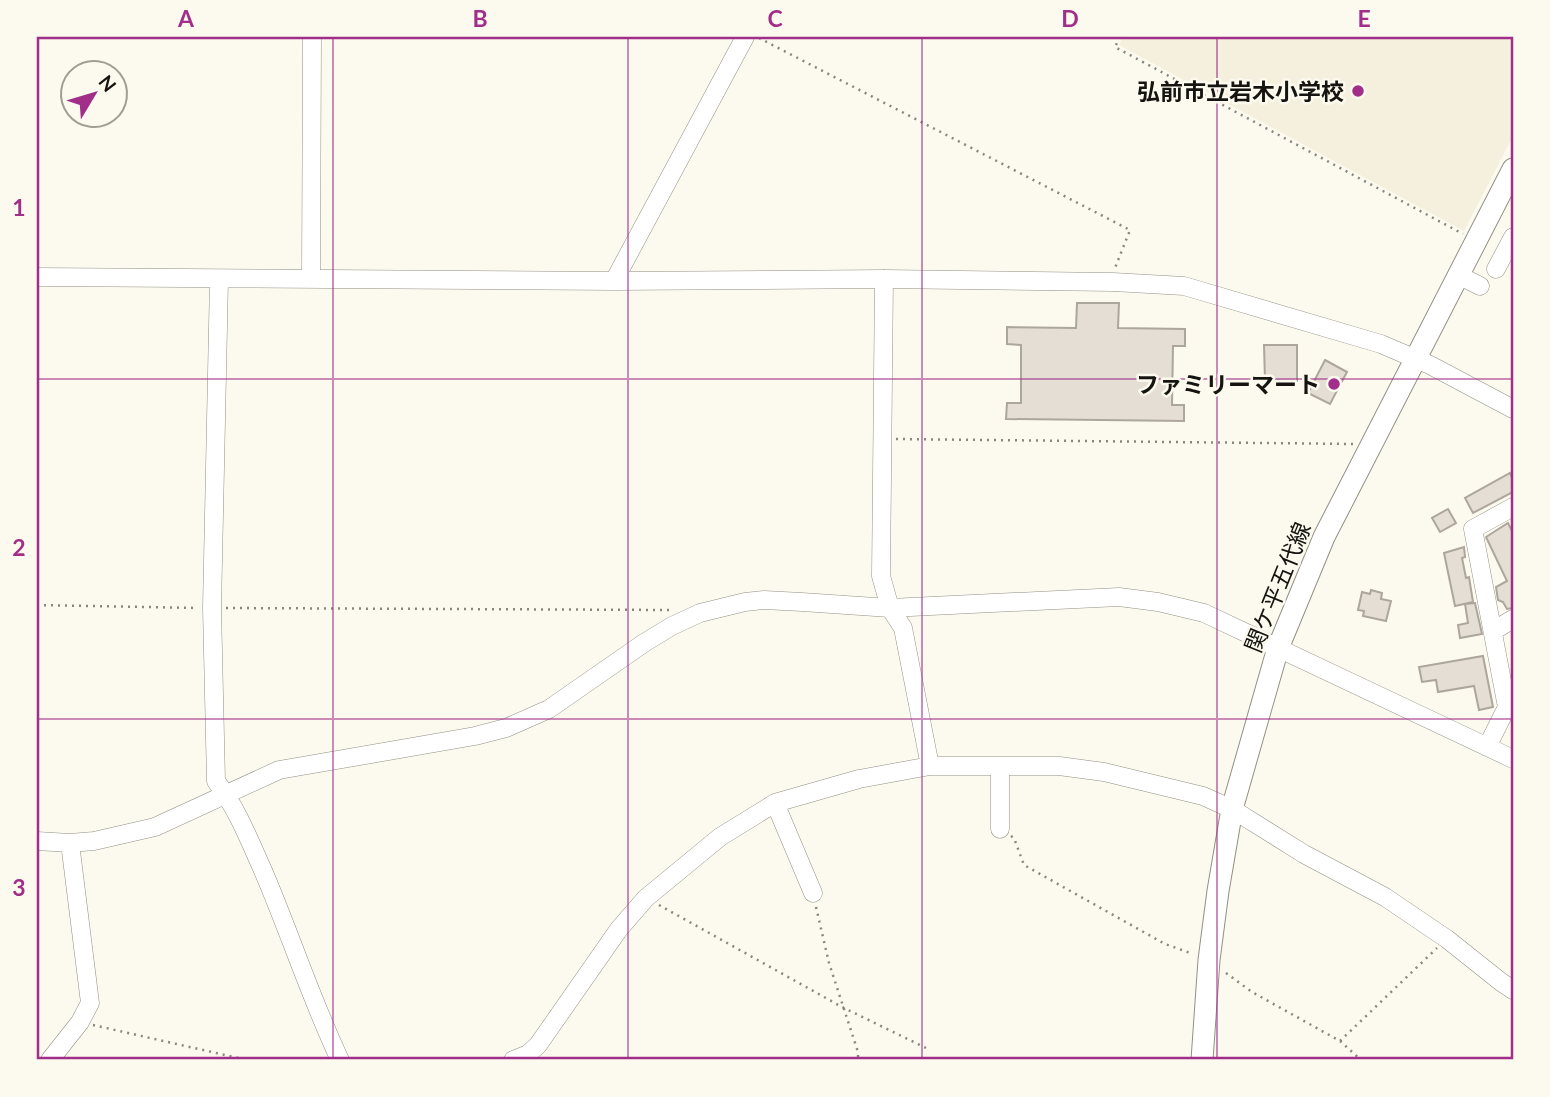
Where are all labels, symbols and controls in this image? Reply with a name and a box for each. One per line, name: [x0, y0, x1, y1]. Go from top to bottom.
text: A: [177, 4, 195, 32]
text: B: [472, 4, 488, 32]
text: C: [767, 4, 783, 32]
text: D: [1061, 4, 1079, 32]
text: E: [1357, 4, 1371, 32]
north arrow: [60, 60, 130, 130]
text: N: [94, 70, 121, 96]
place label: 弘前市立岩木小学校: [1137, 77, 1344, 105]
marker: 弘前市立岩木小学校: [1350, 83, 1366, 99]
text: 1: [12, 193, 26, 221]
place label: ファミリーマート: [1136, 370, 1320, 398]
marker: ファミリーマート: [1326, 376, 1342, 392]
street label: 関ケ平五代線: [1238, 518, 1316, 656]
text: 2: [12, 533, 26, 561]
text: 3: [12, 873, 26, 901]

